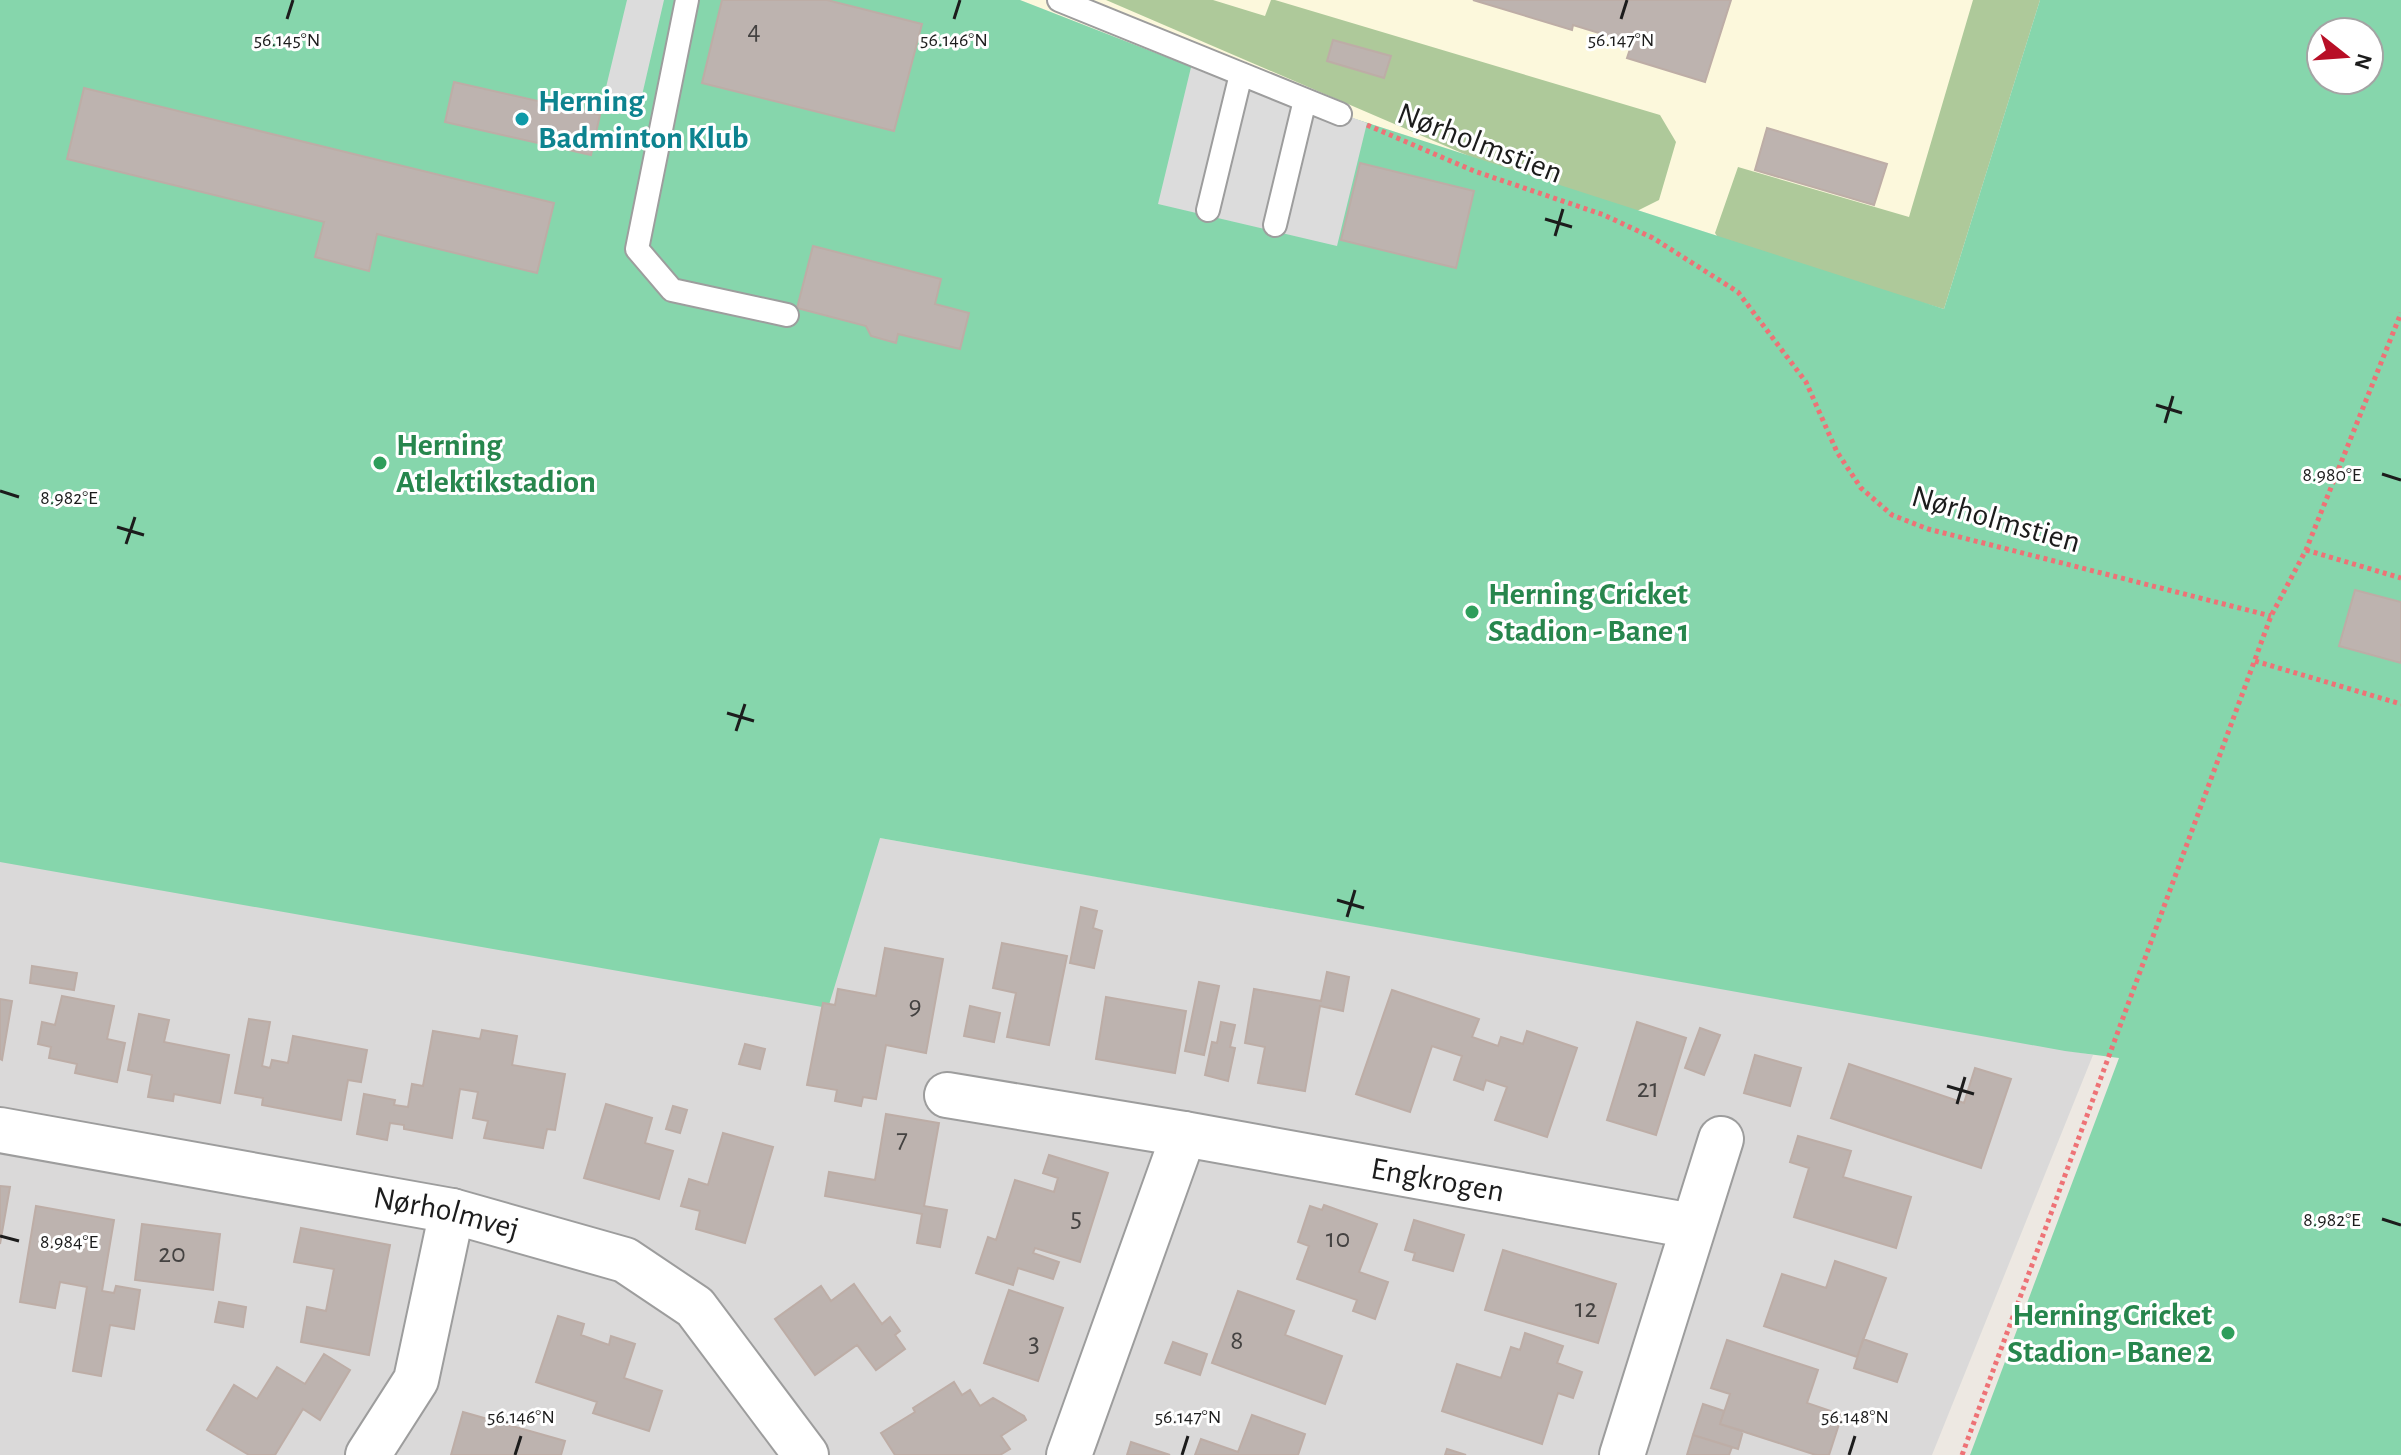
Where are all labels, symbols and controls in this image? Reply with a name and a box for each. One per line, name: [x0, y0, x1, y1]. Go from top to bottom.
north arrow: [2305, 16, 2385, 96]
house number: 4: [747, 17, 761, 45]
text: 56.145°N: [254, 30, 320, 50]
text: 56.146°N: [920, 30, 988, 50]
text: 56.147°N: [1588, 30, 1654, 50]
text: N: [2350, 51, 2376, 72]
place label: Herning Badminton Klub: [538, 85, 748, 154]
street label: Nørholmstien: [1393, 97, 1567, 189]
marker: Herning Badminton Klub: [513, 110, 531, 128]
place label: Herning Atlektikstadion: [396, 429, 596, 498]
marker: Herning Atlektikstadion: [371, 454, 389, 472]
text: 8.980°E: [2303, 465, 2362, 485]
street label: Nørholmstien: [1908, 480, 2084, 558]
text: 8.982°E: [40, 488, 98, 508]
place label: Herning Cricket Stadion - Bane 1: [1488, 578, 1689, 647]
marker: Herning Cricket Stadion - Bane 1: [1463, 603, 1481, 621]
house number: 9: [908, 992, 922, 1020]
house number: 21: [1637, 1075, 1659, 1103]
house number: 7: [896, 1125, 908, 1153]
street label: Engkrogen: [1369, 1152, 1507, 1208]
street label: Nørholmvej: [371, 1181, 523, 1245]
house number: 5: [1070, 1204, 1082, 1232]
text: 8.982°E: [2303, 1210, 2361, 1230]
house number: 10: [1326, 1225, 1350, 1253]
text: 8.984°E: [40, 1232, 98, 1252]
house number: 20: [158, 1240, 186, 1268]
house number: 12: [1575, 1295, 1597, 1323]
place label: Herning Cricket Stadion - Bane 2: [2007, 1299, 2212, 1368]
marker: Herning Cricket Stadion - Bane 2: [2219, 1324, 2237, 1342]
house number: 8: [1230, 1327, 1244, 1355]
house number: 3: [1028, 1329, 1040, 1357]
text: 56.146°N: [487, 1407, 555, 1427]
text: 56.147°N: [1155, 1407, 1221, 1427]
text: 56.148°N: [1821, 1407, 1889, 1427]

